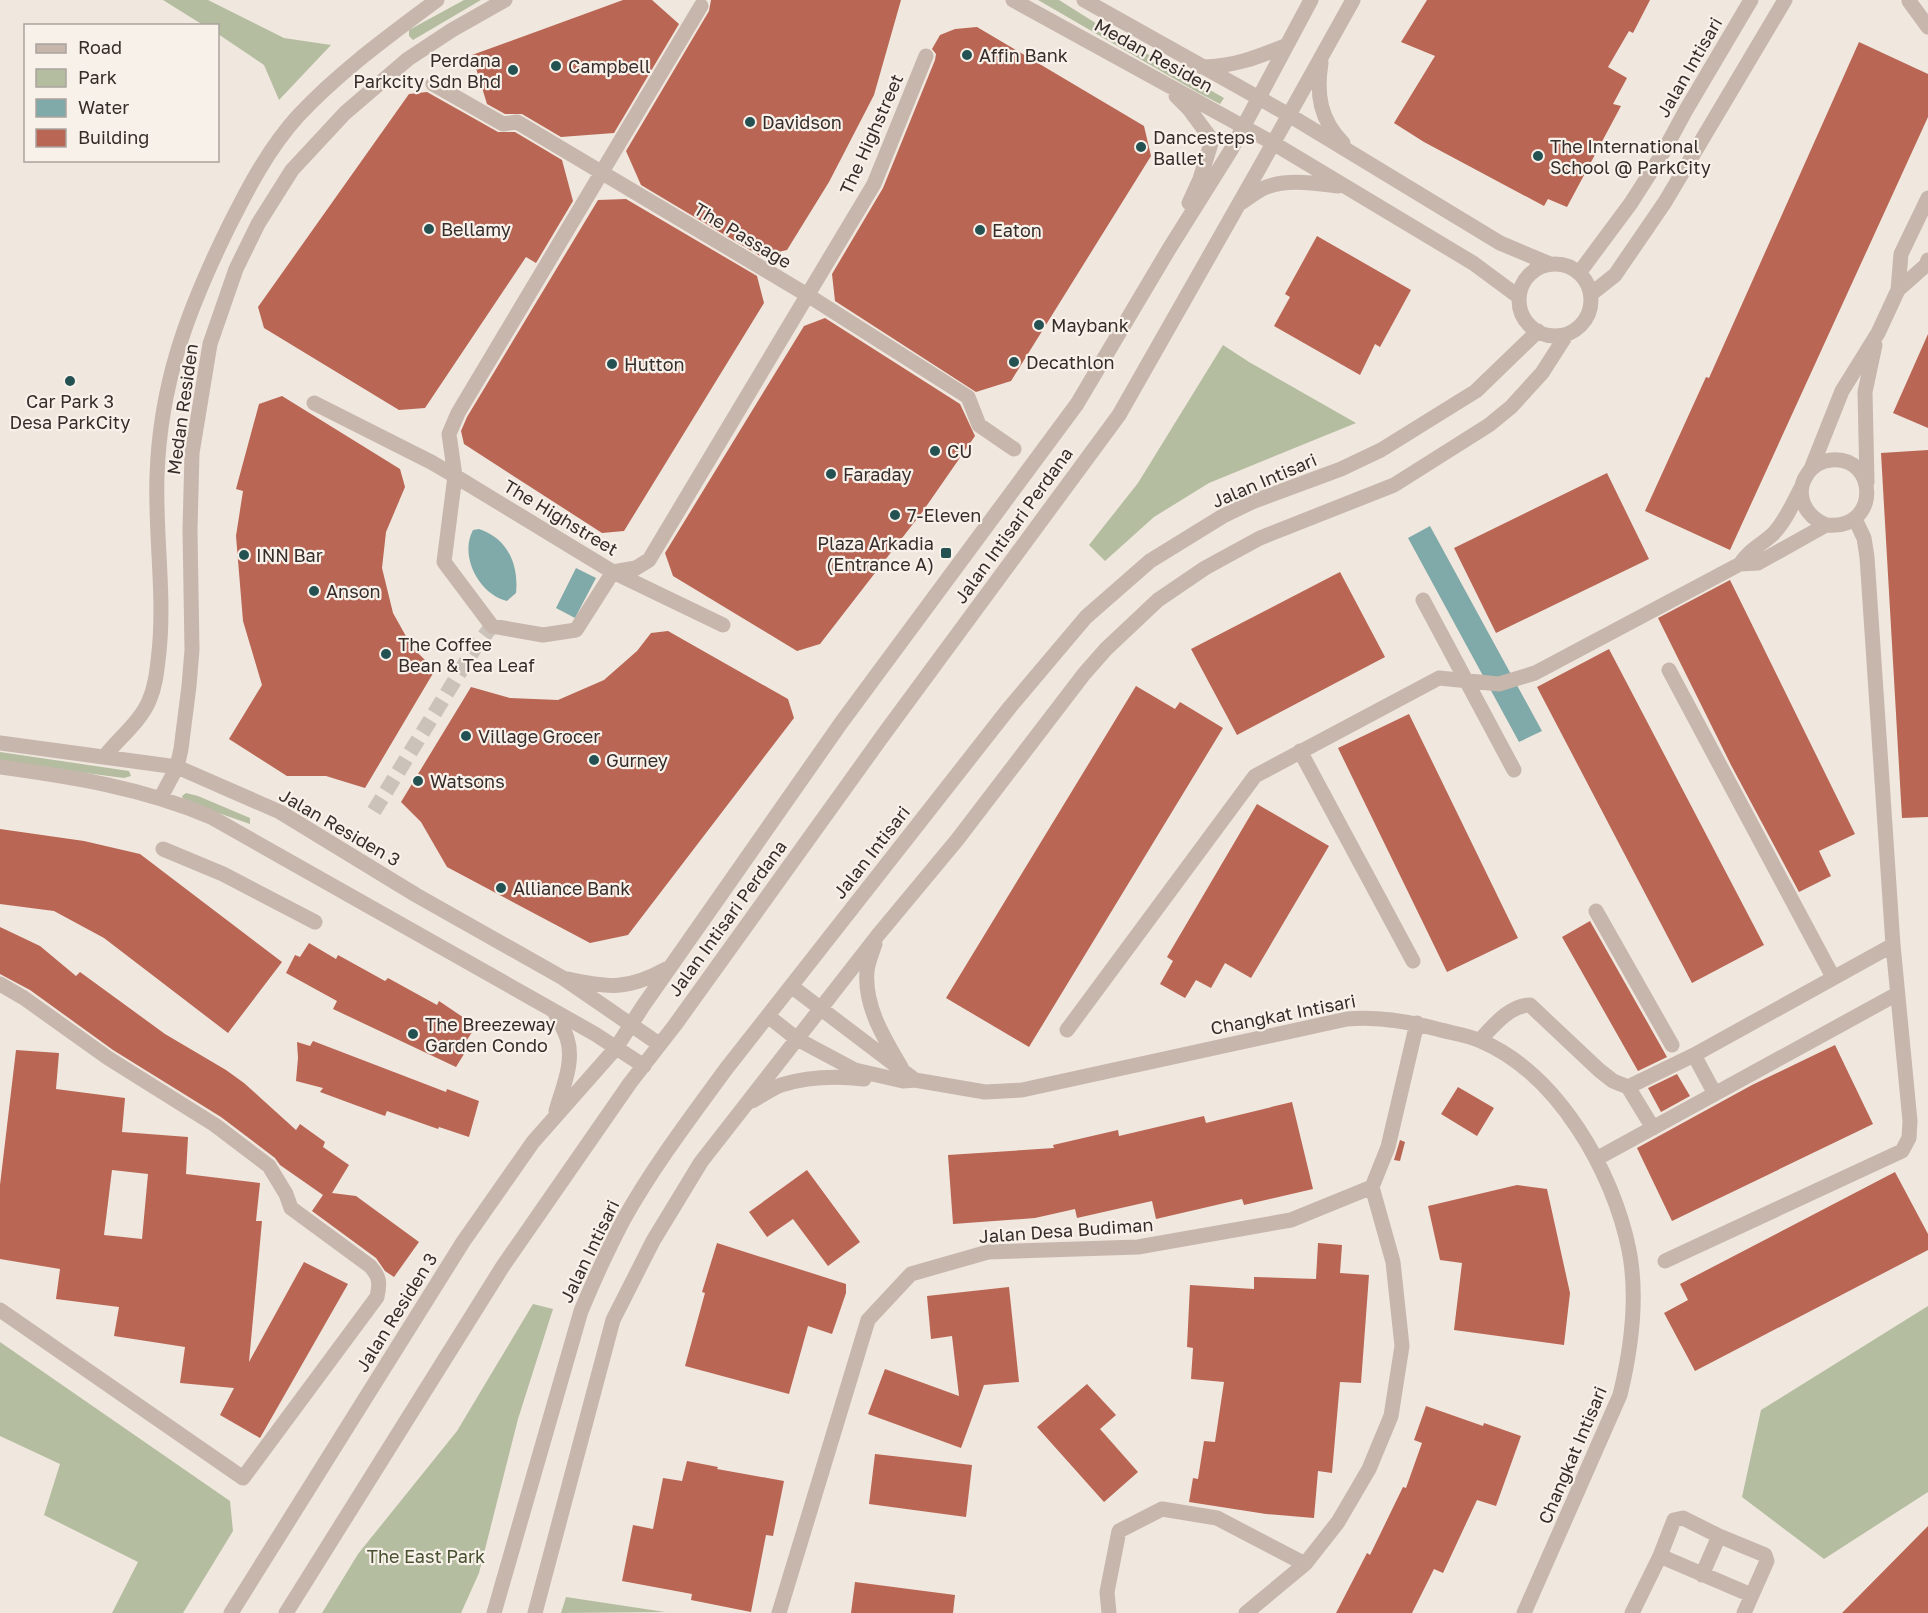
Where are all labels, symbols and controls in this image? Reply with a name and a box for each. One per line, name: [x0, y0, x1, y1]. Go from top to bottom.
street label: Medan Residen: [1091, 13, 1217, 97]
street label: Jalan Intisari: [1652, 13, 1726, 121]
legend: [24, 24, 219, 162]
text: Road: [78, 36, 122, 58]
place label: Affin Bank: [979, 44, 1068, 66]
marker: Affin Bank: [960, 48, 974, 62]
place label: Perdana Parkcity Sdn Bhd: [353, 49, 501, 92]
place label: Campbell: [568, 55, 651, 77]
marker: Campbell: [549, 59, 563, 73]
marker: Perdana Parkcity Sdn Bhd: [506, 63, 520, 77]
text: Park: [78, 66, 117, 88]
street label: The Highstreet: [835, 70, 907, 198]
text: Water: [78, 96, 129, 118]
place label: Davidson: [762, 111, 842, 133]
marker: Davidson: [743, 115, 757, 129]
text: Building: [78, 126, 149, 148]
place label: Dancesteps Ballet: [1153, 126, 1255, 169]
place label: The International School @ ParkCity: [1550, 135, 1711, 178]
marker: Dancesteps Ballet: [1134, 140, 1148, 154]
marker: The International School @ ParkCity: [1531, 149, 1545, 163]
street label: The Passage: [690, 197, 796, 273]
place label: Bellamy: [441, 218, 511, 240]
place label: Eaton: [992, 219, 1042, 241]
marker: Bellamy: [422, 222, 436, 236]
marker: Eaton: [973, 223, 987, 237]
place label: Maybank: [1051, 314, 1129, 336]
marker: Maybank: [1032, 318, 1046, 332]
street label: Medan Residen: [162, 342, 202, 476]
place label: Decathlon: [1026, 351, 1115, 373]
place label: Hutton: [624, 353, 685, 375]
marker: Decathlon: [1007, 355, 1021, 369]
marker: Hutton: [605, 357, 619, 371]
marker: Car Park 3 Desa ParkCity: [63, 374, 77, 388]
place label: Car Park 3 Desa ParkCity: [10, 390, 130, 433]
place label: CU: [947, 440, 972, 462]
street label: Jalan Intisari Perdana: [949, 443, 1077, 607]
marker: CU: [928, 444, 942, 458]
street label: Jalan Intisari: [1208, 448, 1320, 512]
place label: Faraday: [843, 463, 912, 485]
marker: Faraday: [824, 467, 838, 481]
street label: The Highstreet: [500, 474, 622, 560]
place label: 7-Eleven: [907, 504, 981, 526]
marker: 7-Eleven: [888, 508, 902, 522]
place label: Plaza Arkadia (Entrance A): [817, 532, 934, 575]
place label: INN Bar: [256, 544, 323, 566]
marker: Plaza Arkadia (Entrance A): [939, 546, 953, 560]
marker: INN Bar: [237, 548, 251, 562]
place label: Anson: [326, 580, 381, 602]
marker: Anson: [307, 584, 321, 598]
place label: The Coffee Bean & Tea Leaf: [398, 633, 535, 676]
marker: The Coffee Bean & Tea Leaf: [379, 647, 393, 661]
place label: Village Grocer: [478, 725, 600, 747]
marker: Village Grocer: [459, 729, 473, 743]
place label: Gurney: [606, 749, 668, 771]
marker: Gurney: [587, 753, 601, 767]
place label: Watsons: [430, 770, 505, 792]
marker: Watsons: [411, 774, 425, 788]
street label: Jalan Residen 3: [276, 783, 404, 871]
street label: Jalan Intisari: [828, 801, 914, 903]
street label: Jalan Intisari Perdana: [663, 836, 791, 1000]
place label: Alliance Bank: [513, 877, 631, 899]
marker: Alliance Bank: [494, 881, 508, 895]
street label: Changkat Intisari: [1209, 989, 1357, 1039]
place label: The Breezeway Garden Condo: [425, 1013, 556, 1056]
marker: The Breezeway Garden Condo: [406, 1027, 420, 1041]
street label: Jalan Intisari: [555, 1196, 623, 1306]
street label: Jalan Desa Budiman: [978, 1213, 1154, 1247]
street label: Jalan Residen 3: [351, 1248, 441, 1376]
street label: Changkat Intisari: [1533, 1383, 1611, 1527]
park label: The East Park: [367, 1545, 485, 1567]

